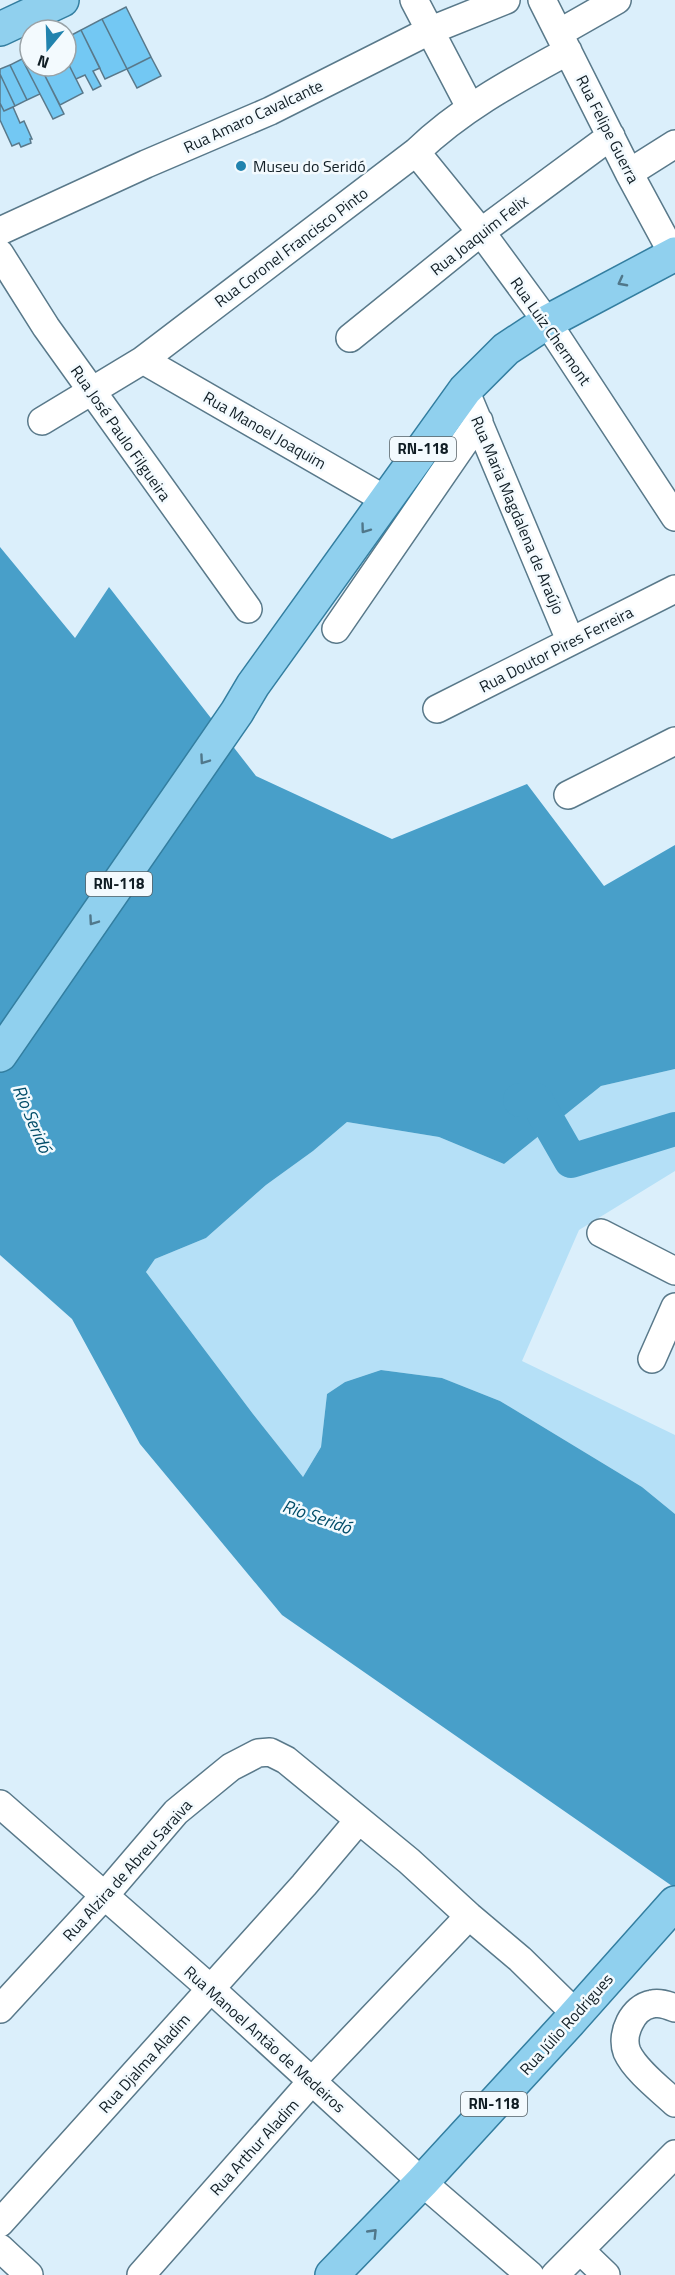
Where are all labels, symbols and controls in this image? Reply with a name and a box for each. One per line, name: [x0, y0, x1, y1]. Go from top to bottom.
north arrow: [18, 18, 78, 78]
text: N: [34, 49, 52, 75]
street label: Rua Felipe Guerra: [570, 71, 646, 187]
street label: Rua Amaro Cavalcante: [179, 73, 327, 159]
place label: Museu do Seridó: [253, 154, 366, 178]
marker: Museu do Seridó: [234, 159, 248, 173]
street label: Rua Coronel Francisco Pinto: [209, 181, 373, 313]
street label: Rua Joaquim Felix: [425, 189, 533, 281]
street label: Rua Luiz Chermont: [505, 272, 598, 390]
one-way arrow: [617, 275, 628, 286]
street label: Rua José Paulo Filgueira: [65, 360, 177, 506]
street label: Rua Manoel Joaquim: [199, 385, 331, 475]
street label: Rua Maria Magdalena de Araújo: [465, 412, 571, 618]
road number: RN-118: [390, 437, 456, 461]
one-way arrow: [361, 522, 372, 533]
street label: Rua Doutor Pires Ferreira: [475, 600, 637, 698]
one-way arrow: [200, 754, 211, 765]
road number: RN-118: [86, 872, 152, 896]
one-way arrow: [89, 914, 100, 925]
water label: Rio Seridó: [6, 1081, 59, 1158]
water label: Rio Seridó: [279, 1492, 356, 1541]
street label: Rua Alzira de Abreu Saraiva: [57, 1794, 197, 1946]
street label: Rua Manoel Antão de Medeiros: [179, 1960, 351, 2118]
street label: Rua Júlio Rodrigues: [514, 1968, 618, 2080]
street label: Rua Djalma Aladim: [93, 2008, 195, 2118]
road number: RN-118: [461, 2092, 527, 2116]
street label: Rua Arthur Aladim: [204, 2093, 304, 2201]
one-way arrow: [365, 2229, 376, 2240]

